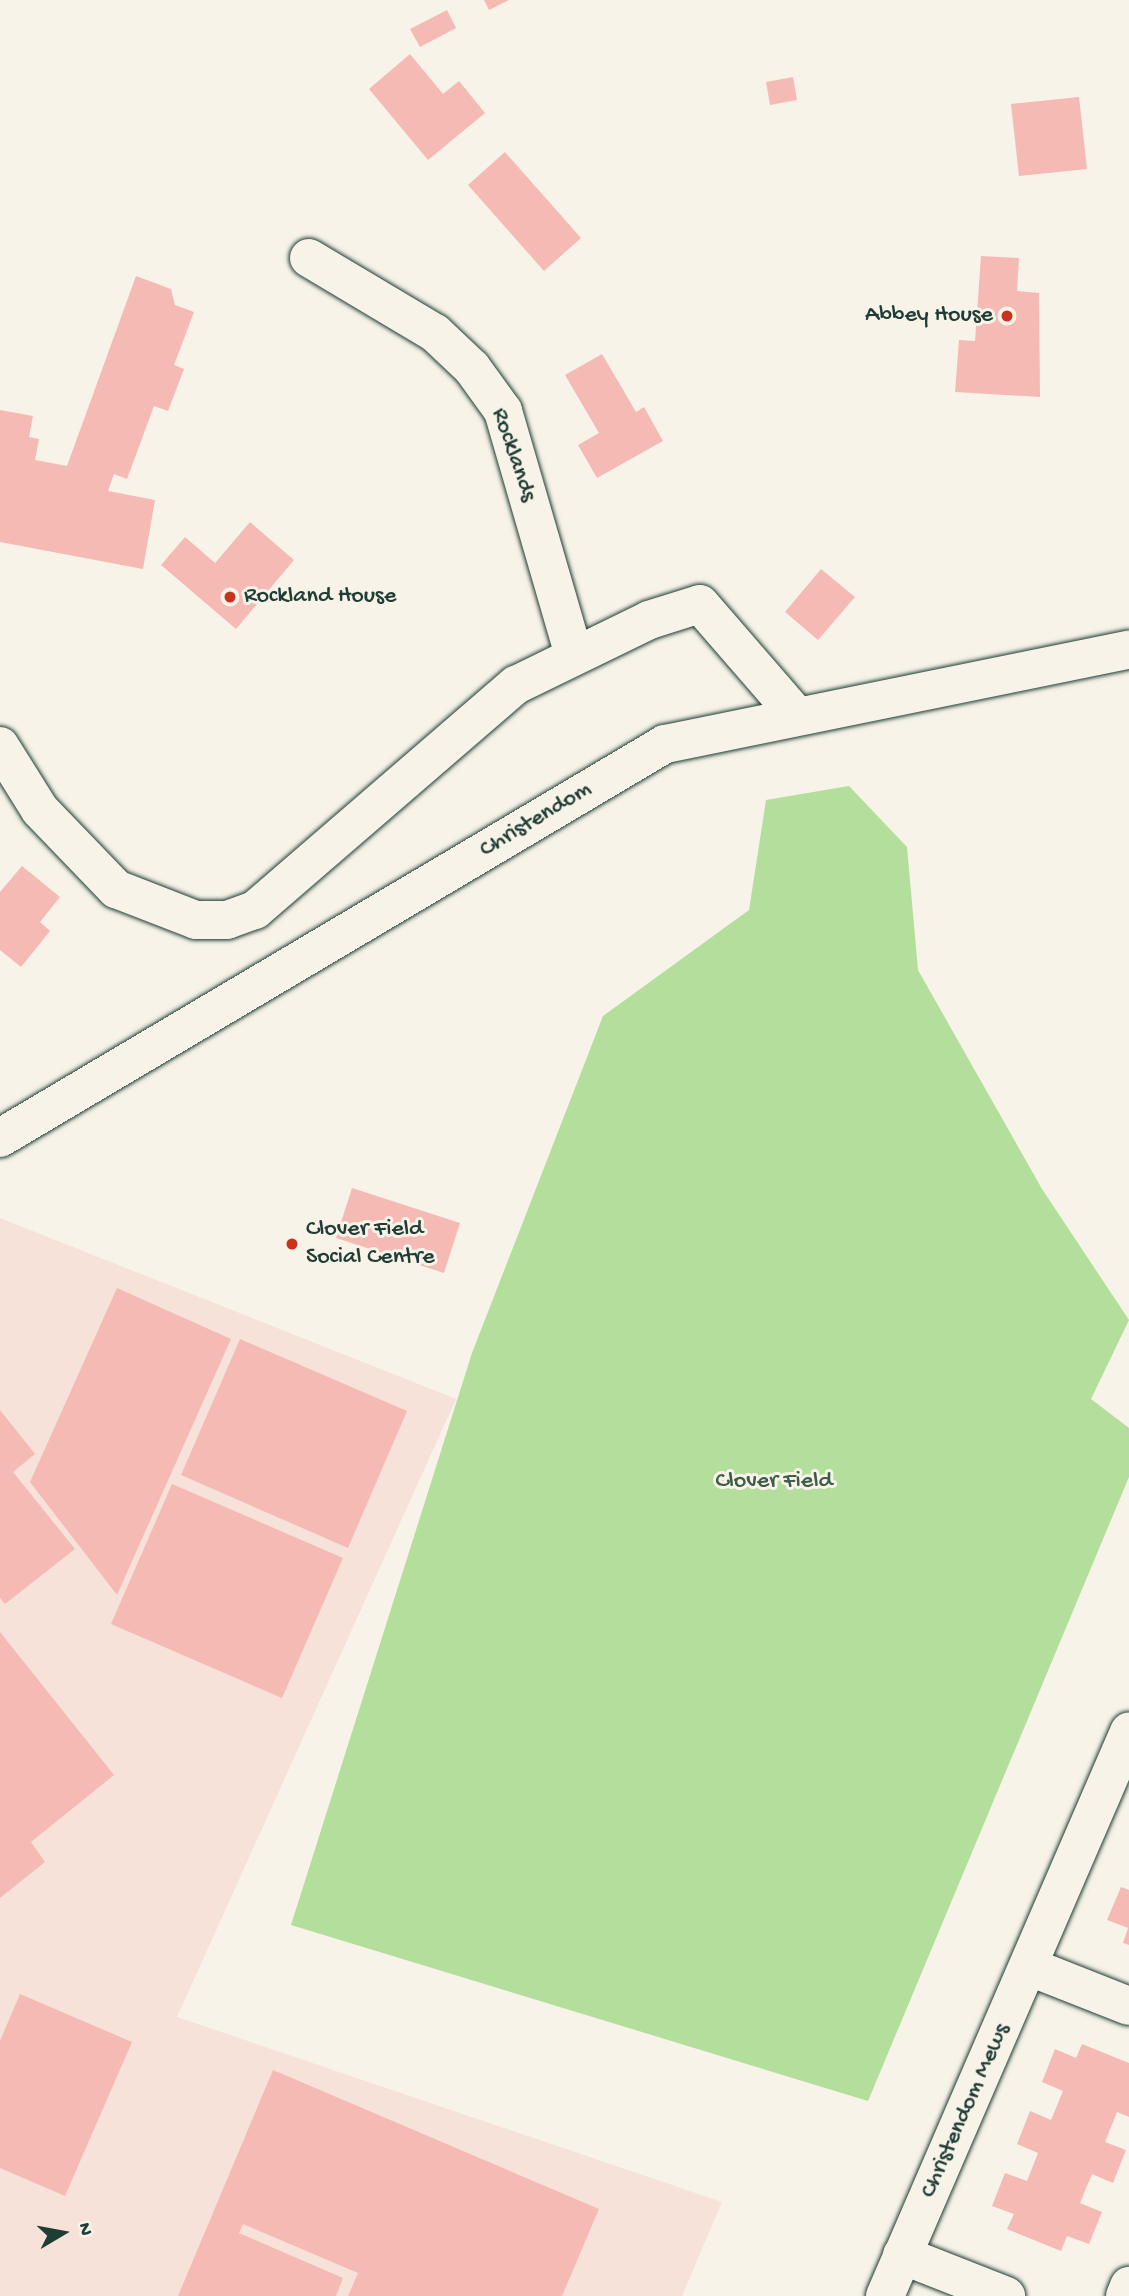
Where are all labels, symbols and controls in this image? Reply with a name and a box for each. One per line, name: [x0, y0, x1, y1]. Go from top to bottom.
place label: Abbey House: [865, 302, 993, 330]
marker: Abbey House: [999, 308, 1015, 324]
street label: Rocklands: [484, 405, 542, 505]
place label: Rockland House: [244, 583, 396, 611]
marker: Rockland House: [222, 589, 238, 605]
street label: Christendom: [475, 775, 597, 865]
place label: Clover Field Social Centre: [306, 1216, 435, 1272]
marker: Clover Field Social Centre: [284, 1236, 300, 1252]
park label: Clover Field: [715, 1468, 833, 1496]
street label: Christendom Mews: [915, 2019, 1017, 2203]
north arrow: [28, 2198, 98, 2268]
text: N: [72, 2221, 97, 2237]

